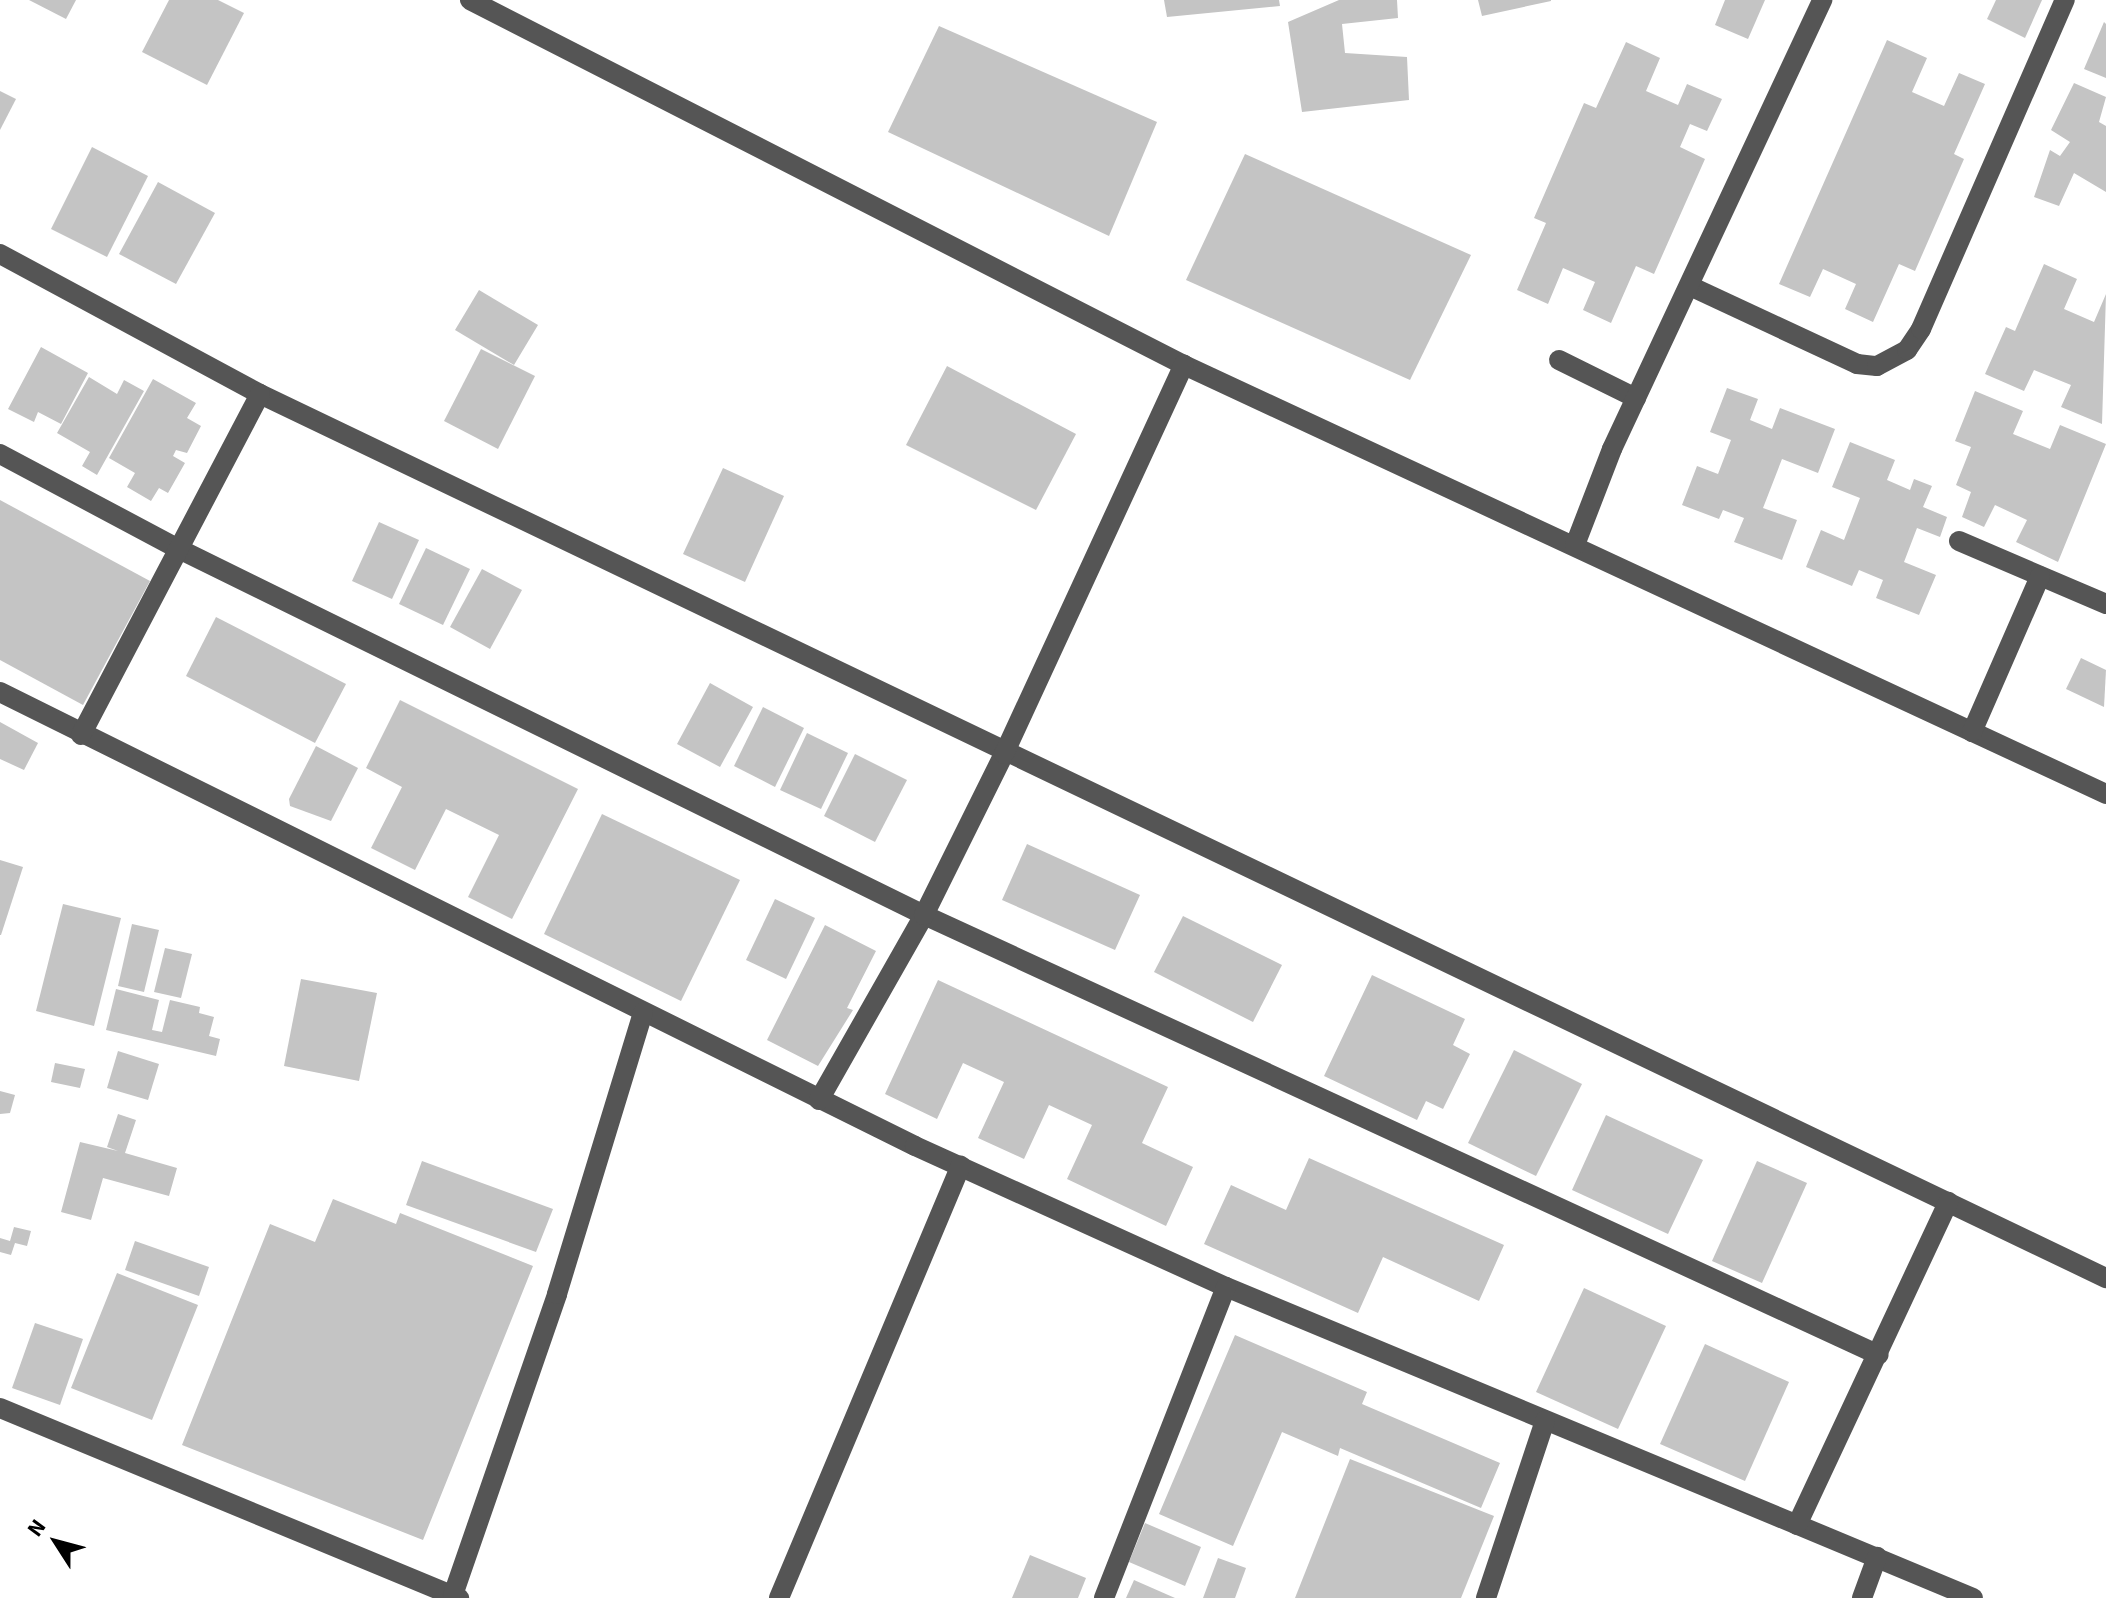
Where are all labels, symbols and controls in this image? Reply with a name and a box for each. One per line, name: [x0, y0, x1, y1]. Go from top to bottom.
north arrow: [16, 1502, 96, 1582]
text: N: [19, 1513, 54, 1543]

